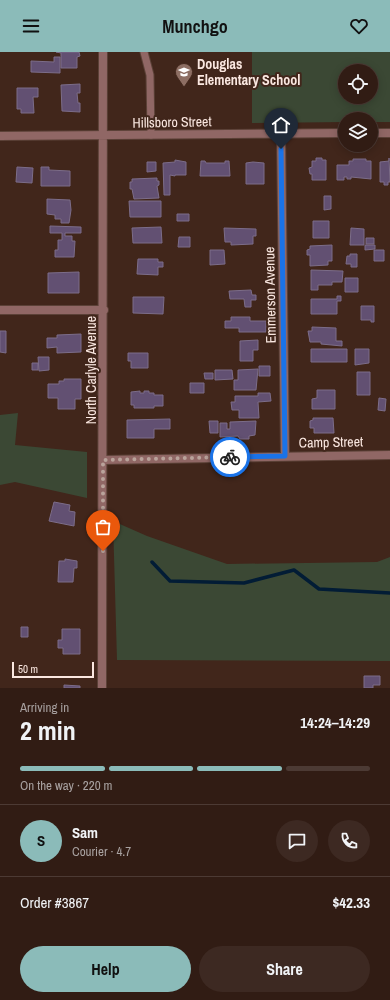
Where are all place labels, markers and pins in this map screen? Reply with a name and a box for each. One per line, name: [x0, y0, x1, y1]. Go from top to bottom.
place label: Douglas Elementary School: [197, 55, 300, 89]
school or university icon: Douglas Elementary School: [174, 62, 194, 87]
pin: [264, 108, 298, 149]
pin: [86, 510, 120, 551]

